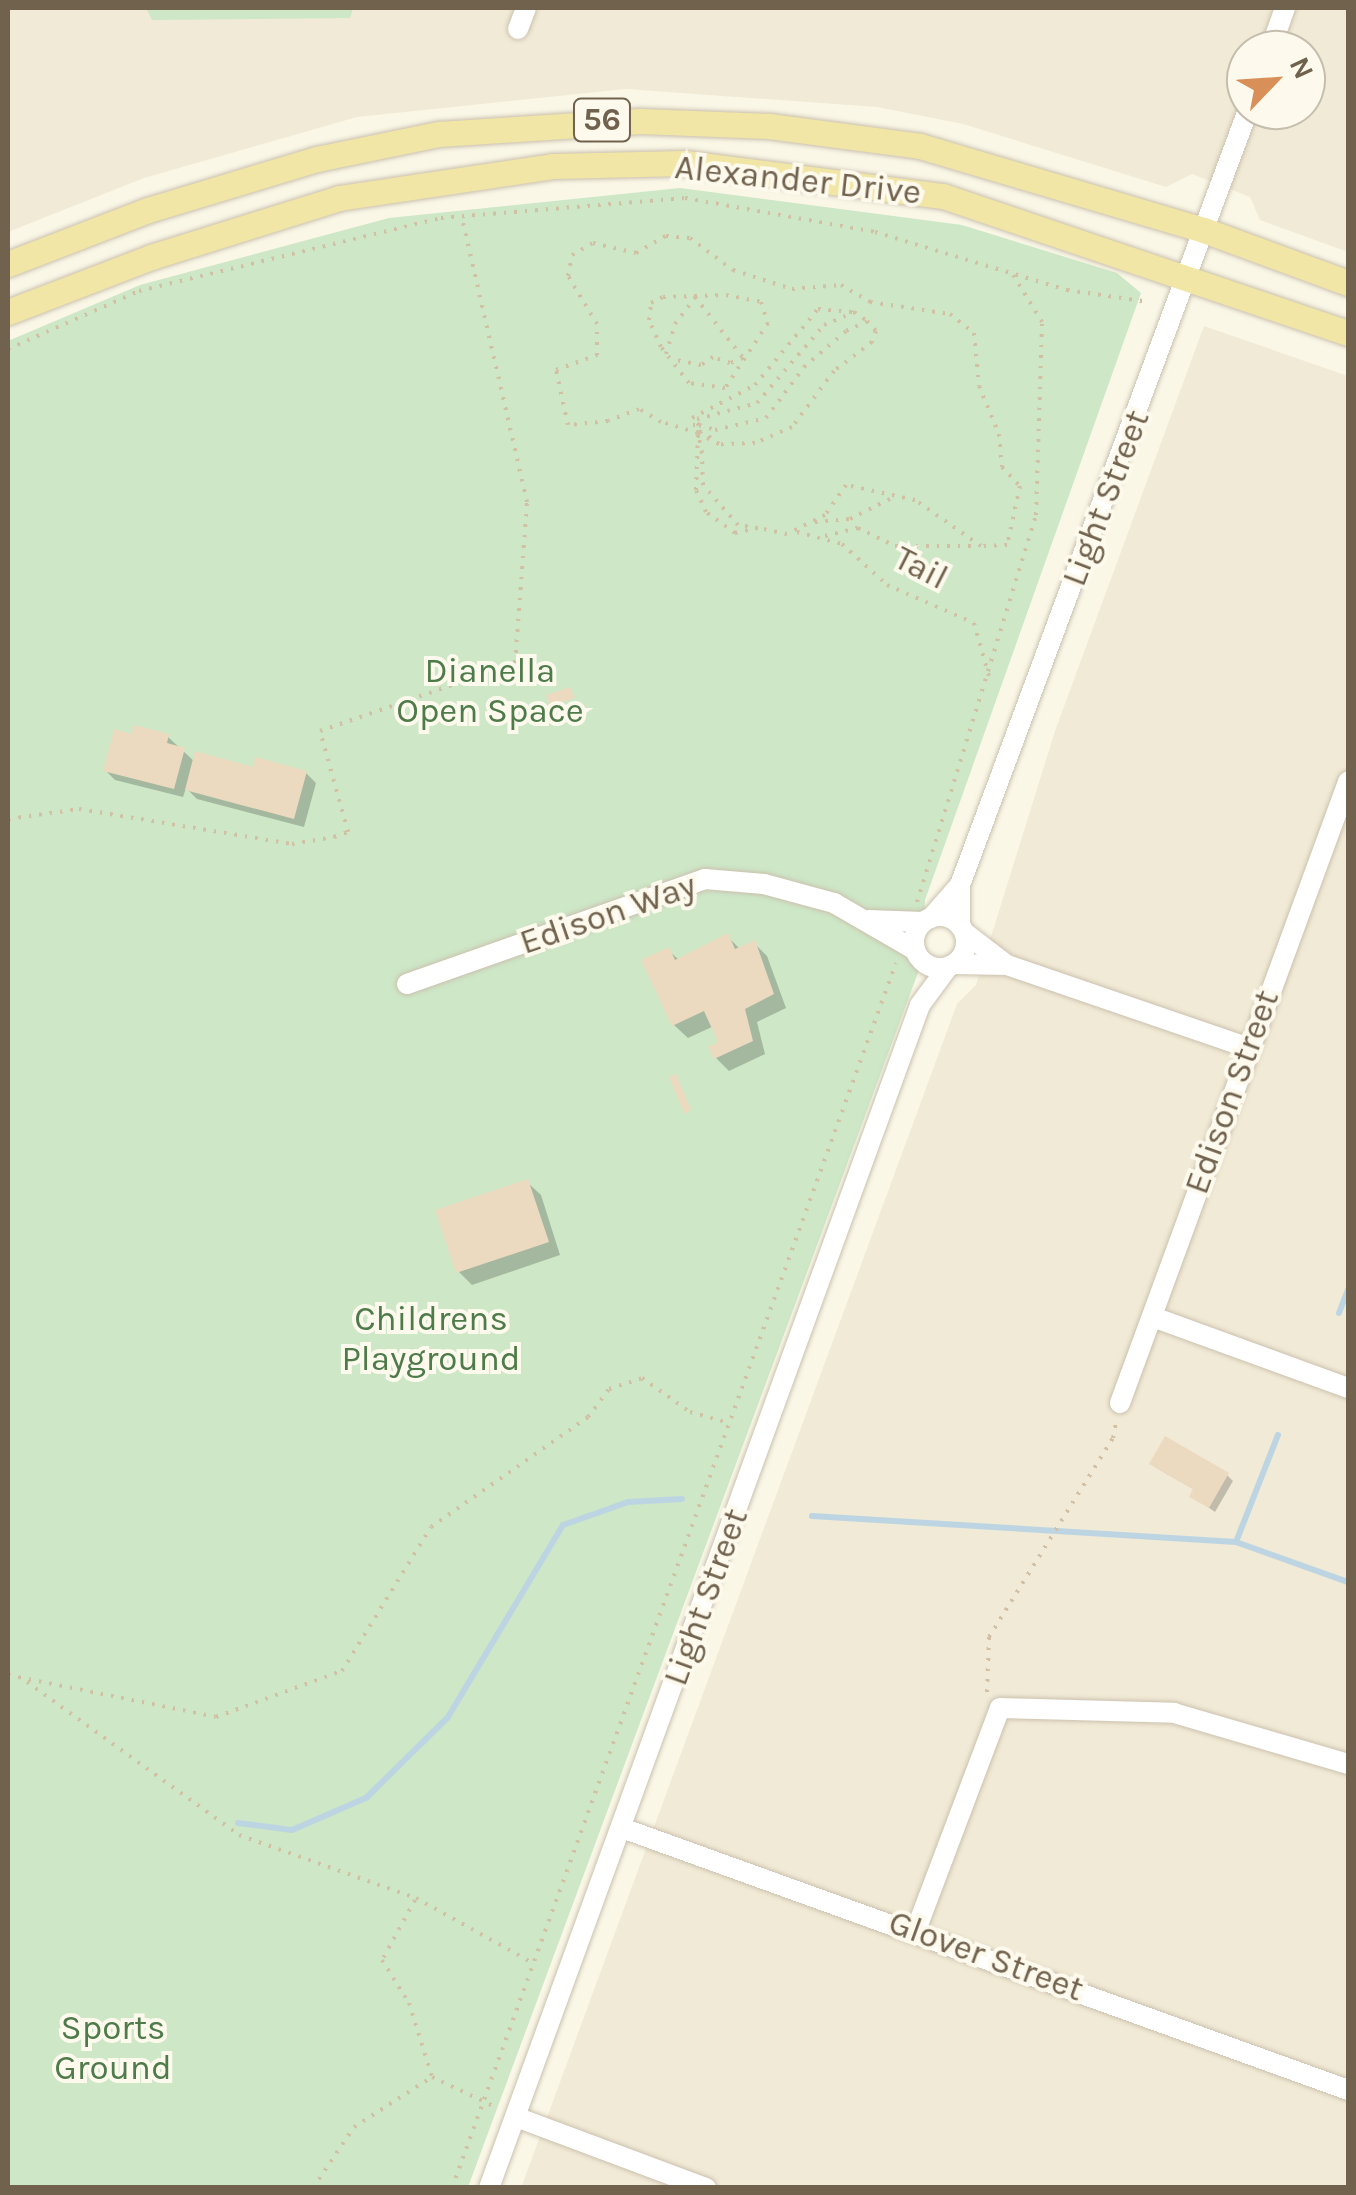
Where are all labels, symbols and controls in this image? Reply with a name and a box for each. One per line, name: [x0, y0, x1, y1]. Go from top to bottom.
north arrow: [1226, 30, 1326, 130]
text: N: [1283, 52, 1321, 84]
road number: 56: [572, 93, 632, 147]
street label: Alexander Drive: [673, 146, 923, 214]
street label: Light Street: [1053, 404, 1159, 592]
street label: Tail: [887, 537, 955, 599]
park label: Dianella Open Space: [396, 650, 584, 732]
street label: Edison Way: [514, 864, 702, 964]
street label: Edison Street: [1176, 984, 1288, 1200]
park label: Childrens Playground: [341, 1298, 521, 1380]
street label: Light Street: [655, 1503, 757, 1691]
street label: Glover Street: [883, 1901, 1089, 2011]
park label: Sports Ground: [54, 2007, 172, 2089]

